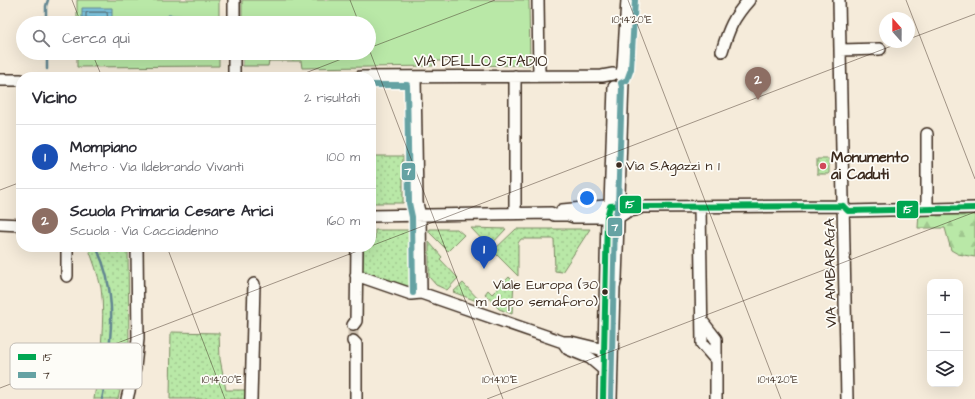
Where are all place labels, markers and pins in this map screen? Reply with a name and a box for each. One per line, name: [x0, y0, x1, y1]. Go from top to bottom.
pin: 2: [745, 67, 771, 100]
place label: Monumento ai Caduti: [830, 147, 909, 185]
place label: Via S.Agazzi n 1: [626, 156, 720, 176]
marker: Via S.Agazzi n 1: [614, 160, 624, 170]
marker: Monumento ai Caduti: [818, 161, 828, 171]
pin: 1: [471, 236, 497, 269]
place label: Viale Europa (30 m dopo semaforo): [476, 275, 598, 312]
marker: Viale Europa (30 m dopo semaforo): [600, 287, 610, 297]

